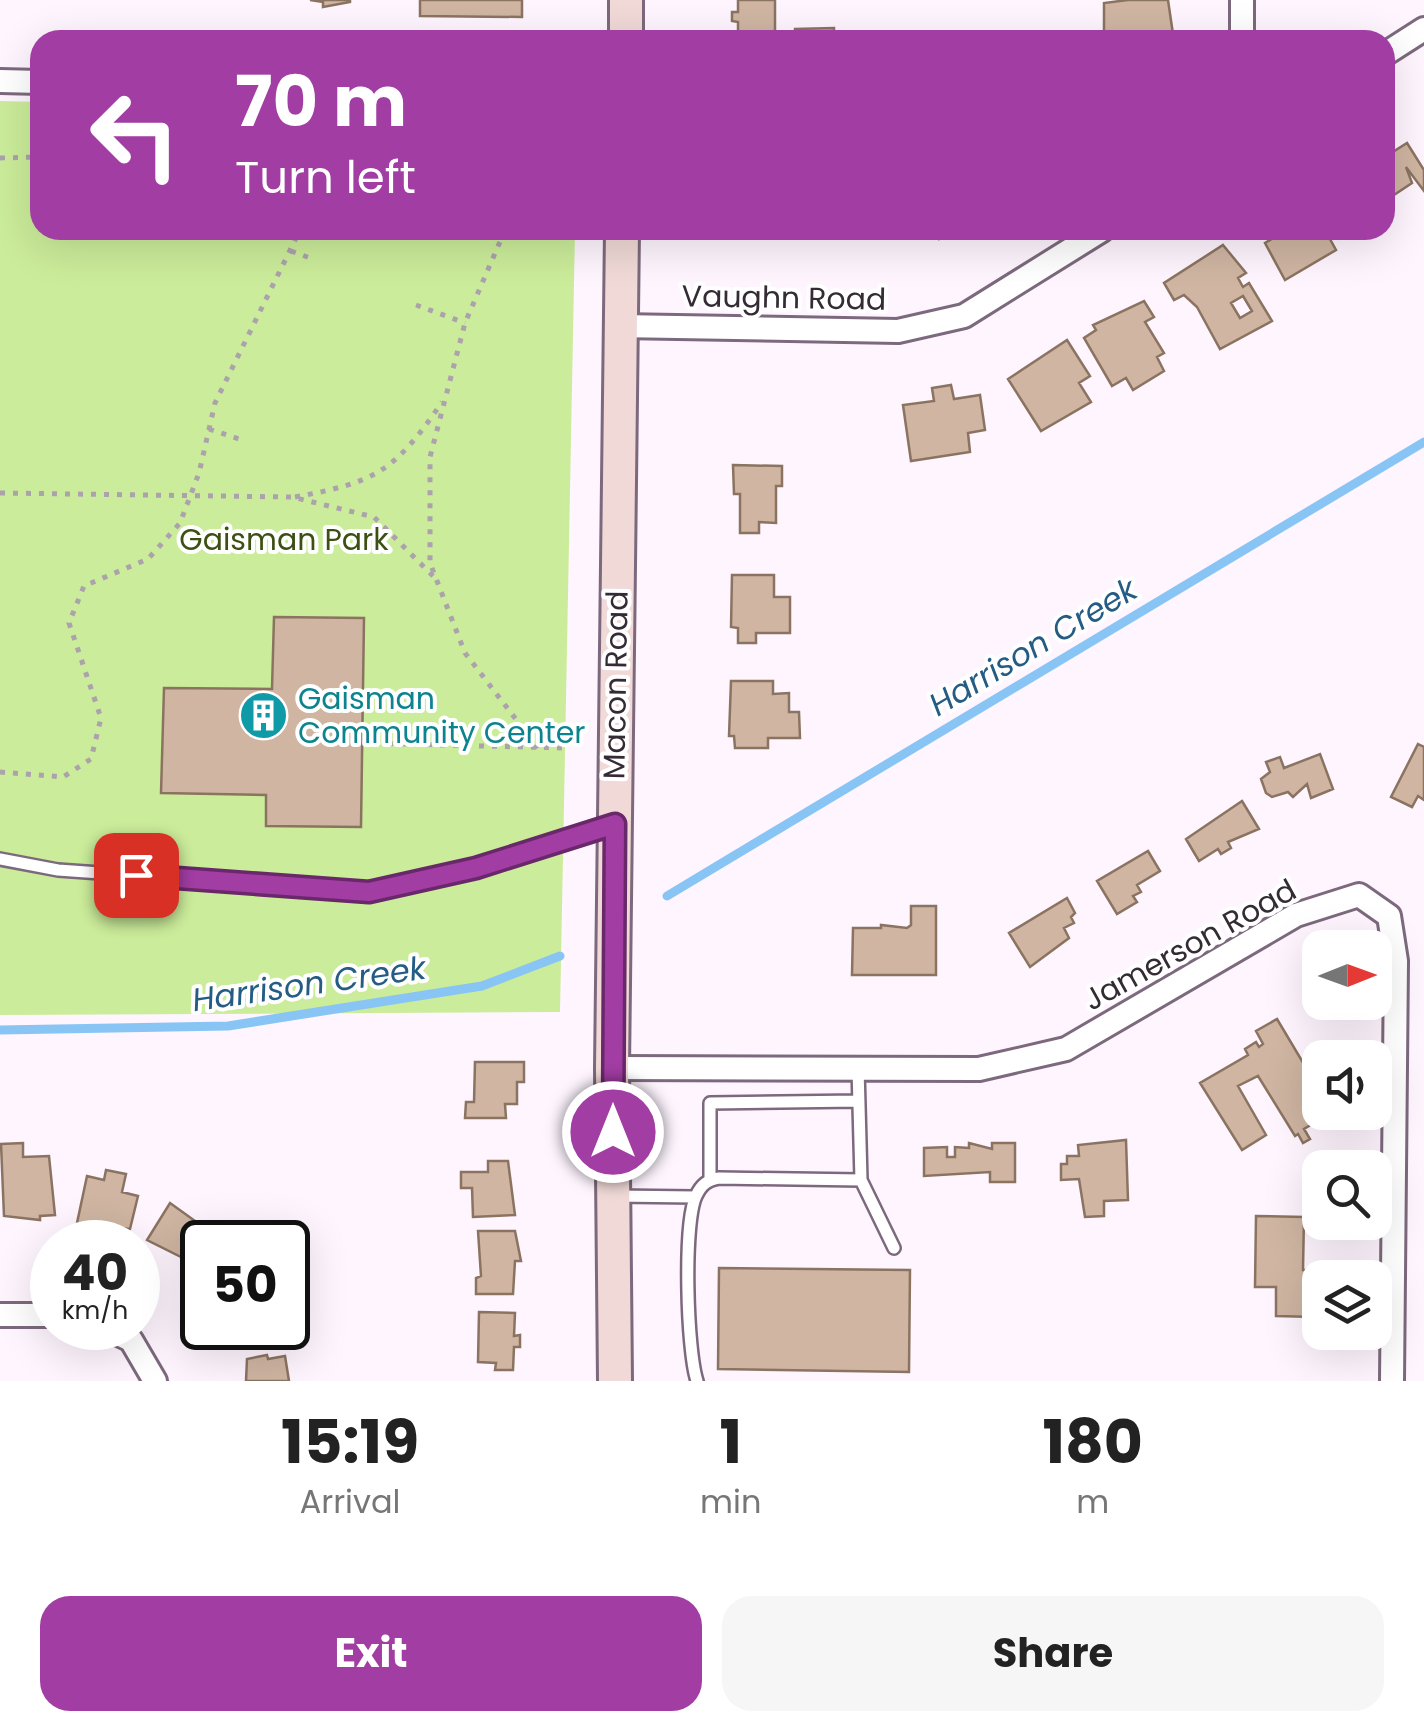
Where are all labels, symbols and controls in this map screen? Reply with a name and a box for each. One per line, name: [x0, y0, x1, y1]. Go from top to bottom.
text: 70 m: [235, 52, 407, 151]
icon: left: [70, 70, 200, 200]
text: Turn left: [235, 146, 416, 209]
street label: Vaughn Road: [681, 274, 887, 321]
park label: Gaisman Park: [179, 518, 389, 561]
water label: Harrison Creek: [920, 566, 1147, 727]
street label: Macon Road: [592, 590, 639, 780]
place label: Gaisman Community Center: [298, 677, 585, 754]
building icon: Gaisman Community Center: [237, 690, 289, 742]
pin: [94, 833, 179, 918]
icon: arrive: [109, 848, 164, 903]
street label: Jamerson Road: [1076, 868, 1304, 1021]
north arrow: [1302, 930, 1392, 1020]
map controls: [1302, 930, 1392, 1350]
water label: Harrison Creek: [189, 945, 430, 1022]
button: sound: [1302, 1040, 1392, 1130]
position arrow: [561, 1080, 665, 1184]
button: search: [1302, 1150, 1392, 1240]
speed limit sign: 50: [180, 1220, 310, 1350]
text: 40: [62, 1237, 128, 1308]
button: layers: [1302, 1260, 1392, 1350]
text: km/h: [62, 1293, 128, 1328]
text: 15:19: [281, 1400, 419, 1484]
text: 1: [719, 1400, 742, 1484]
text: 180: [1042, 1400, 1143, 1484]
text: Arrival: [300, 1479, 400, 1524]
text: min: [700, 1479, 761, 1524]
text: m: [1076, 1479, 1109, 1524]
button: Exit: [40, 1596, 702, 1711]
button: Share: [722, 1596, 1384, 1711]

